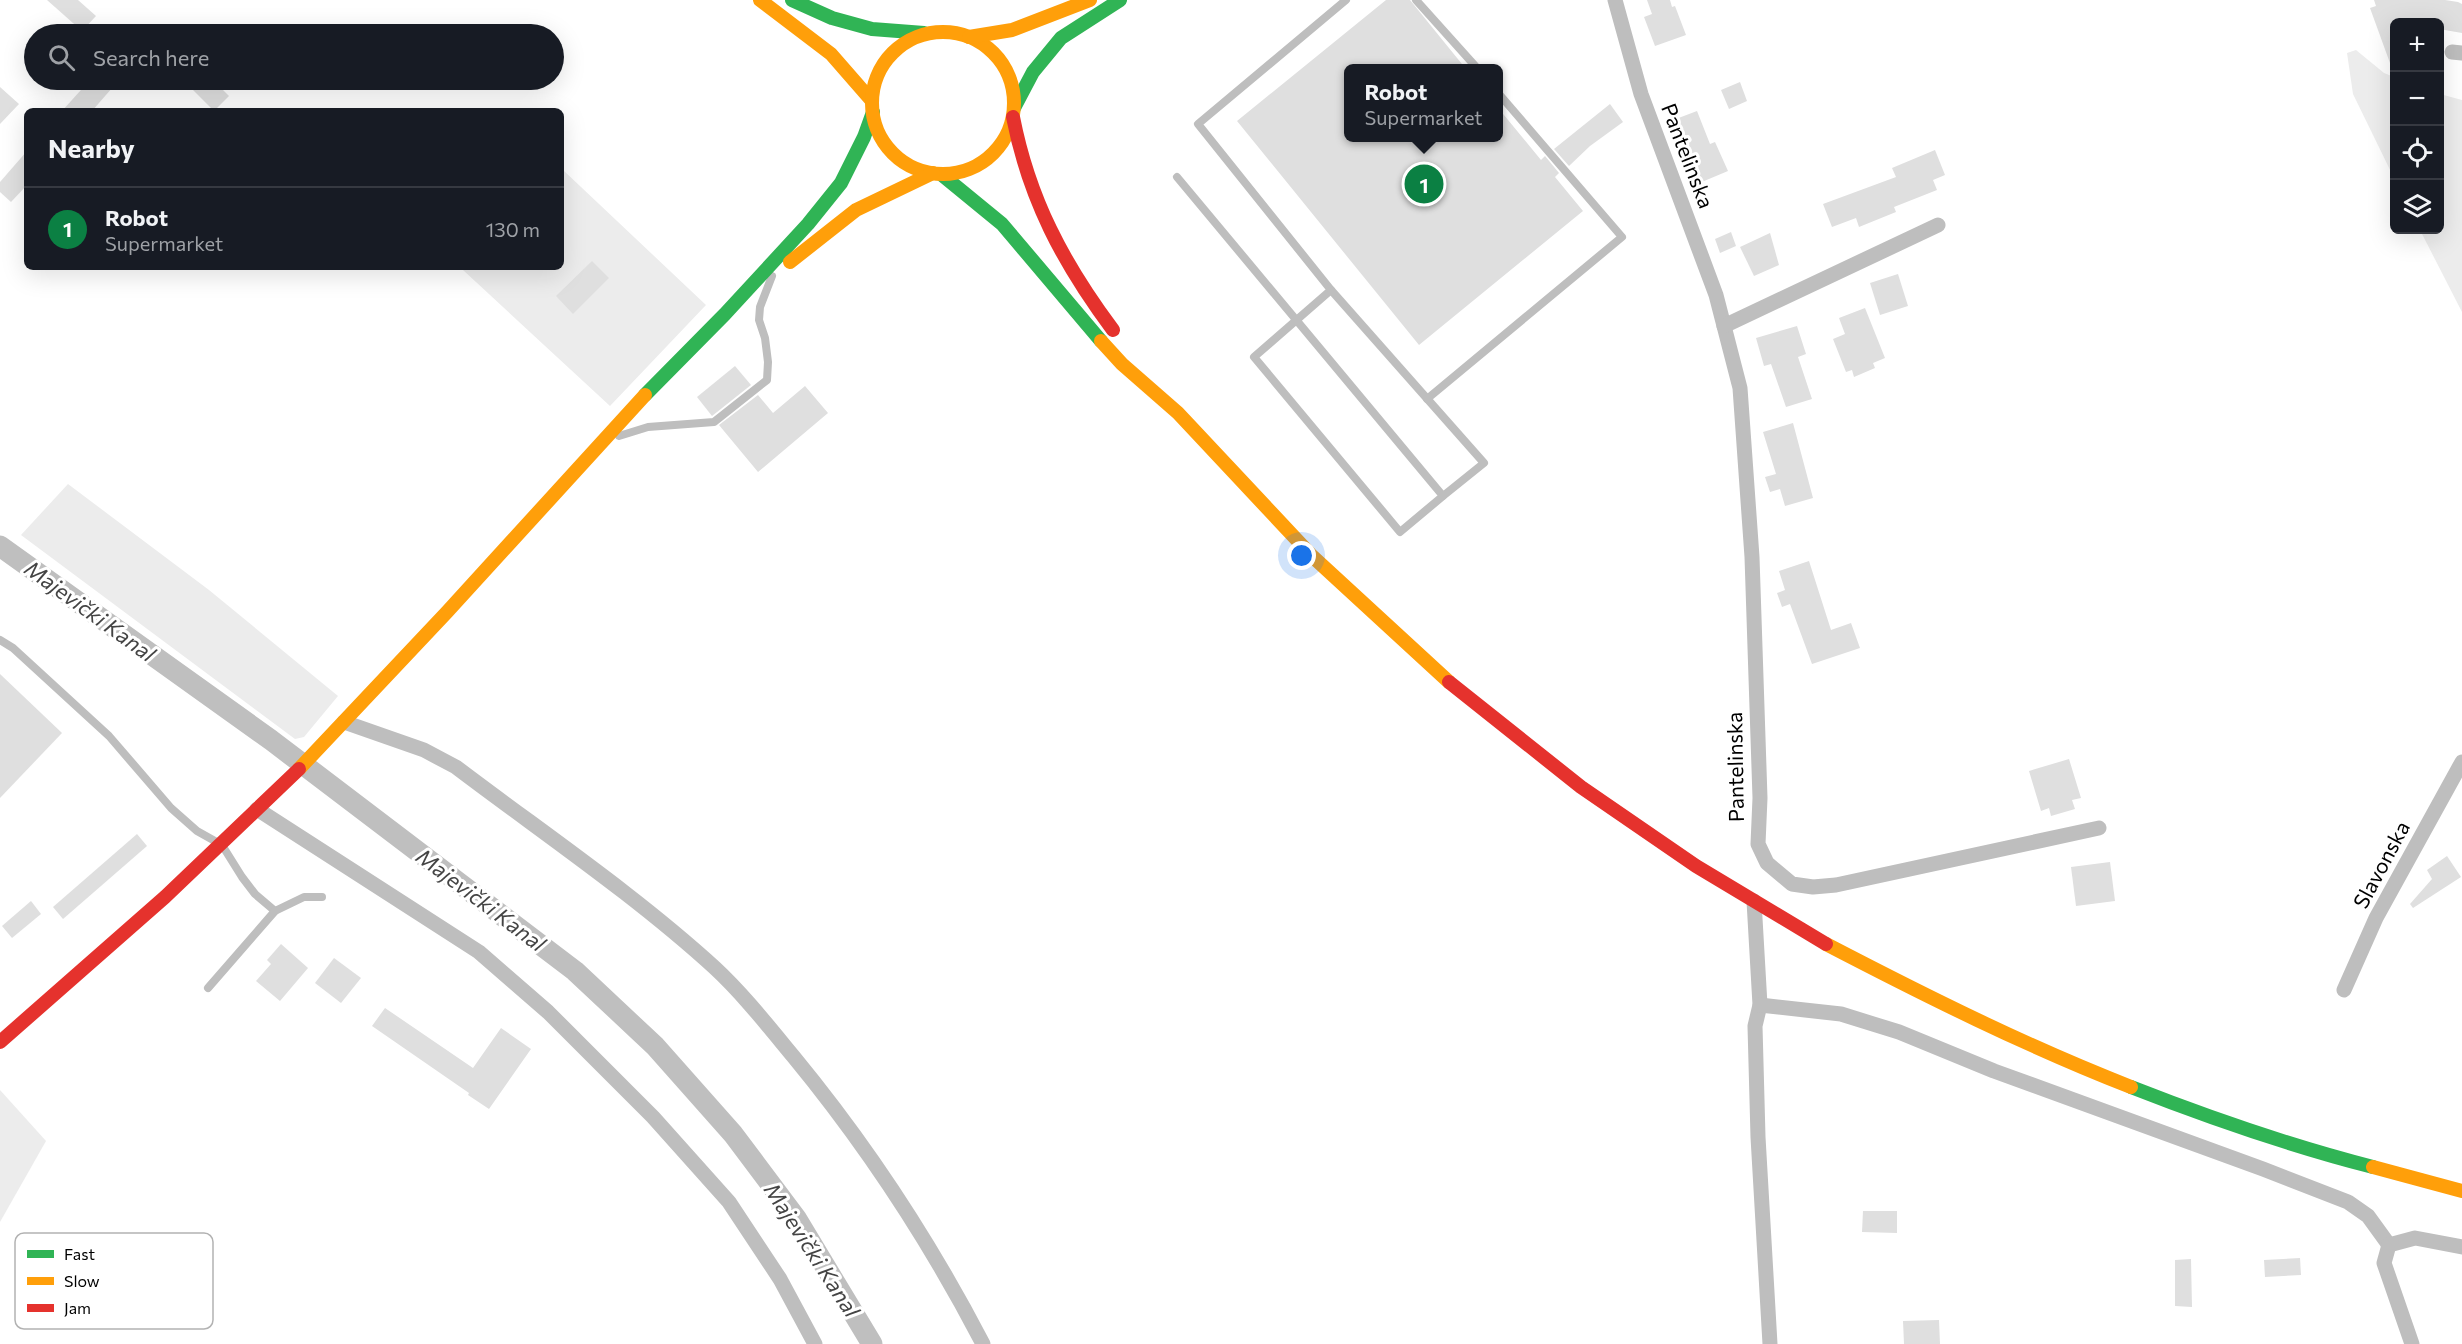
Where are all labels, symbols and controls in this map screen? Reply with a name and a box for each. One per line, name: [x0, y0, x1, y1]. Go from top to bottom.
map controls: [2390, 18, 2444, 234]
button: +: [2390, 18, 2444, 72]
search box: [24, 24, 564, 90]
icon: search: [45, 41, 78, 74]
text: Search here: [93, 44, 209, 71]
popup: [1344, 64, 1503, 142]
button: −: [2390, 72, 2444, 126]
text: Robot: [1364, 78, 1427, 105]
street label: Pantelinska: [1657, 99, 1720, 211]
text: Supermarket: [1364, 105, 1483, 129]
button: locate: [2390, 126, 2444, 180]
text: Nearby: [48, 132, 135, 163]
pin: 1: [1404, 162, 1444, 207]
button: layers: [2390, 180, 2444, 234]
text: Robot: [105, 204, 168, 231]
text: 1: [63, 217, 72, 241]
text: 130 m: [486, 217, 540, 241]
text: Supermarket: [105, 231, 223, 255]
your location: [1287, 541, 1316, 570]
water label: Majevički Kanal: [20, 554, 161, 667]
street label: Pantelinska: [1721, 712, 1748, 822]
street label: Slavonska: [2347, 816, 2414, 912]
water label: Majevički Kanal: [411, 842, 552, 957]
water label: Majevički Kanal: [759, 1177, 866, 1322]
legend: [15, 1233, 213, 1329]
text: Fast: [64, 1244, 95, 1263]
text: Slow: [64, 1271, 100, 1290]
text: Jam: [64, 1298, 91, 1317]

